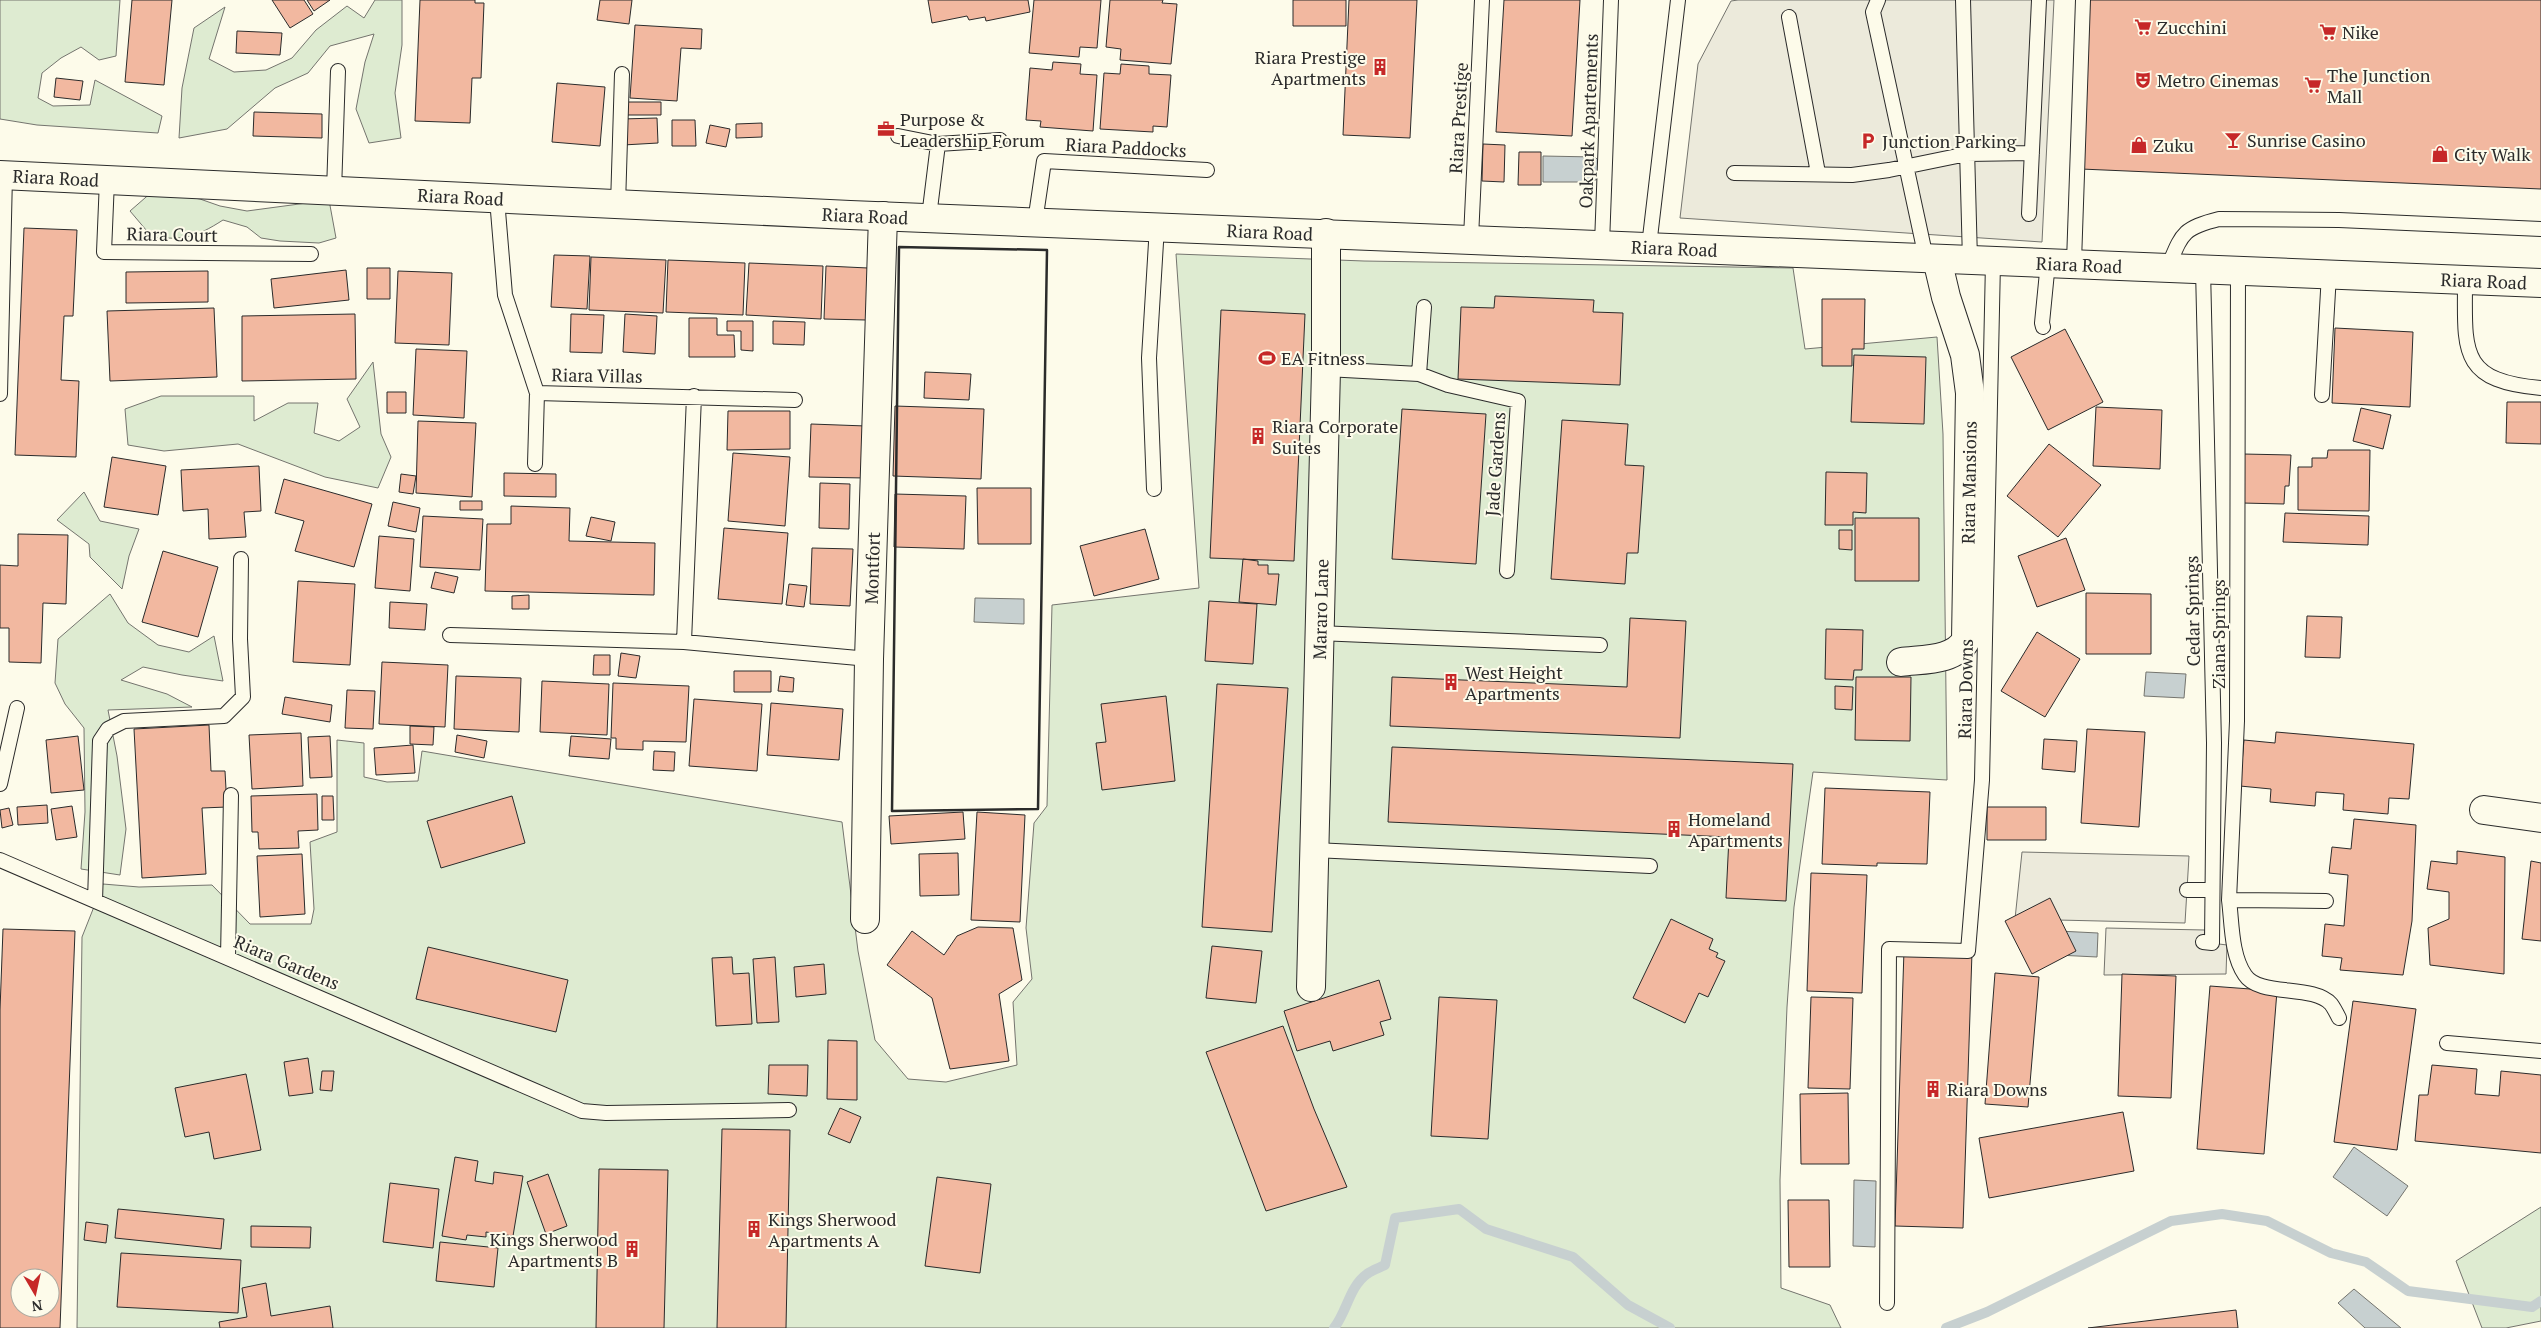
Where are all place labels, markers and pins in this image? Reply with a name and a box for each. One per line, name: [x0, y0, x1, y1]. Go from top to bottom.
place label: Zucchini: [2157, 15, 2227, 39]
supermarket icon: Zucchini: [2133, 17, 2153, 37]
place label: Nike: [2342, 20, 2379, 44]
supermarket icon: Nike: [2318, 22, 2338, 42]
place label: Riara Prestige Apartments: [1255, 45, 1366, 90]
building icon: Riara Prestige Apartments: [1370, 57, 1390, 77]
place label: The Junction Mall: [2327, 63, 2431, 108]
place label: Metro Cinemas: [2157, 68, 2279, 92]
theatre icon: Metro Cinemas: [2133, 70, 2153, 90]
supermarket icon: The Junction Mall: [2303, 75, 2323, 95]
place label: Purpose & Leadership Forum: [900, 107, 1045, 152]
office icon: Purpose & Leadership Forum: [876, 119, 896, 139]
place label: Sunrise Casino: [2247, 128, 2366, 152]
place label: Junction Parking: [1882, 129, 2017, 153]
bar icon: Sunrise Casino: [2223, 130, 2243, 150]
parking icon: Junction Parking: [1858, 131, 1878, 151]
place label: Zuku: [2153, 133, 2194, 157]
shop icon: Zuku: [2129, 135, 2149, 155]
place label: City Walk: [2454, 142, 2531, 166]
shop icon: City Walk: [2430, 144, 2450, 164]
place label: EA Fitness: [1281, 346, 1365, 370]
sports icon: EA Fitness: [1257, 348, 1277, 368]
place label: Riara Corporate Suites: [1272, 414, 1398, 459]
building icon: Riara Corporate Suites: [1248, 426, 1268, 446]
place label: West Height Apartments: [1465, 660, 1563, 705]
building icon: West Height Apartments: [1441, 672, 1461, 692]
place label: Homeland Apartments: [1688, 807, 1783, 852]
building icon: Homeland Apartments: [1664, 819, 1684, 839]
place label: Riara Downs: [1947, 1077, 2047, 1101]
building icon: Riara Downs: [1923, 1079, 1943, 1099]
place label: Kings Sherwood Apartments A: [768, 1207, 897, 1252]
building icon: Kings Sherwood Apartments A: [744, 1219, 764, 1239]
place label: Kings Sherwood Apartments B: [489, 1227, 618, 1272]
building icon: Kings Sherwood Apartments B: [622, 1239, 642, 1259]

